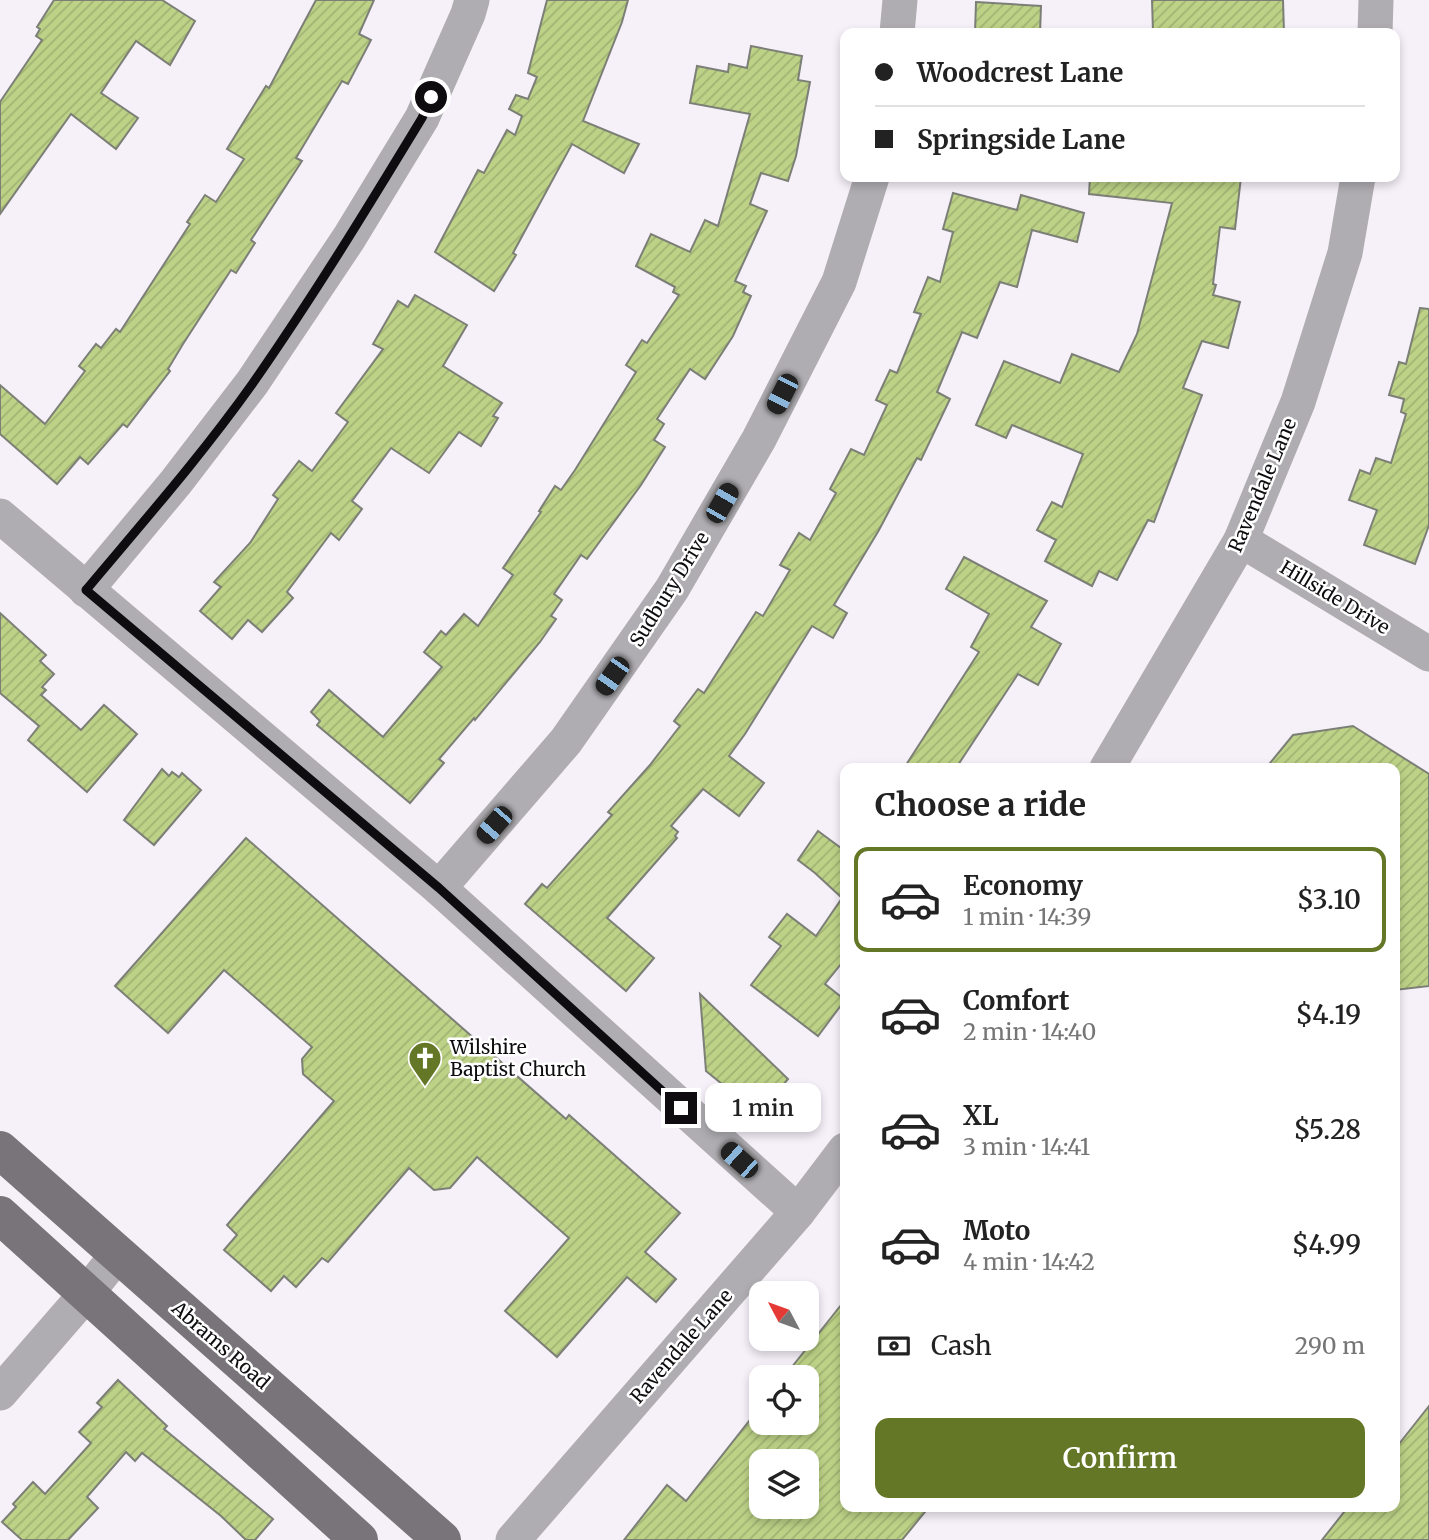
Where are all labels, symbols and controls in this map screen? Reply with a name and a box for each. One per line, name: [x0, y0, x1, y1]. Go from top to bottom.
text: Woodcrest Lane: [917, 56, 1123, 89]
route start: [415, 81, 447, 113]
text: Springside Lane: [917, 123, 1125, 156]
car: [764, 371, 801, 417]
street label: Ravendale Lane: [1223, 414, 1301, 556]
car: [703, 480, 742, 526]
street label: Sudbury Drive: [624, 527, 714, 651]
street label: Hillside Drive: [1276, 555, 1394, 639]
car: [592, 653, 633, 699]
text: Choose a ride: [875, 785, 1086, 825]
car: [473, 802, 516, 848]
icon: car: [879, 868, 942, 931]
text: Economy: [963, 869, 1083, 902]
text: $3.10: [1297, 883, 1361, 916]
text: 1 min · 14:39: [963, 902, 1091, 931]
icon: car: [879, 983, 942, 1046]
text: Comfort: [963, 984, 1069, 1017]
text: $4.19: [1296, 998, 1361, 1031]
text: 2 min · 14:40: [963, 1017, 1096, 1046]
place label: Wilshire Baptist Church: [449, 1035, 586, 1081]
church icon: Wilshire Baptist Church: [406, 1039, 444, 1088]
callout: 1 min: [706, 1084, 821, 1132]
route end: [665, 1092, 697, 1124]
text: 1 min: [732, 1093, 794, 1122]
icon: car: [879, 1098, 942, 1161]
text: XL: [963, 1099, 999, 1132]
text: $5.28: [1294, 1113, 1361, 1146]
text: 3 min · 14:41: [963, 1132, 1090, 1161]
car: [717, 1138, 762, 1182]
icon: car: [879, 1213, 942, 1276]
text: Moto: [963, 1214, 1030, 1247]
text: $4.99: [1292, 1228, 1361, 1261]
text: 4 min · 14:42: [963, 1247, 1095, 1276]
north arrow: [749, 1281, 819, 1351]
map controls: [749, 1281, 819, 1519]
street label: Ravendale Lane: [625, 1284, 737, 1408]
street label: Abrams Road: [166, 1295, 275, 1394]
icon: cash: [875, 1327, 913, 1365]
text: Cash: [931, 1329, 992, 1362]
text: 290 m: [1295, 1331, 1365, 1360]
button: locate: [749, 1365, 819, 1435]
button: Confirm: [875, 1418, 1365, 1498]
button: layers: [749, 1449, 819, 1519]

